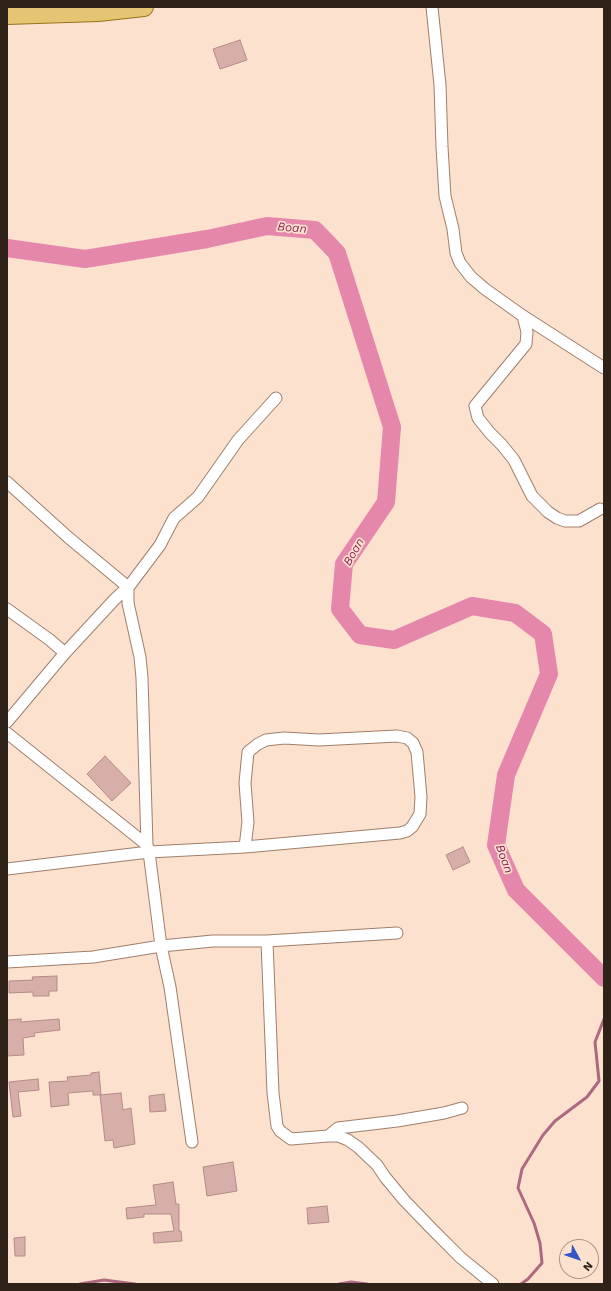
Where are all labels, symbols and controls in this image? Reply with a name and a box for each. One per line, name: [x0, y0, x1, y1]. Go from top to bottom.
water label: Boan: [277, 220, 307, 236]
water label: Boan: [340, 536, 368, 568]
water label: Boan: [492, 843, 516, 875]
north arrow: [559, 1239, 599, 1279]
text: N: [580, 1259, 595, 1274]

